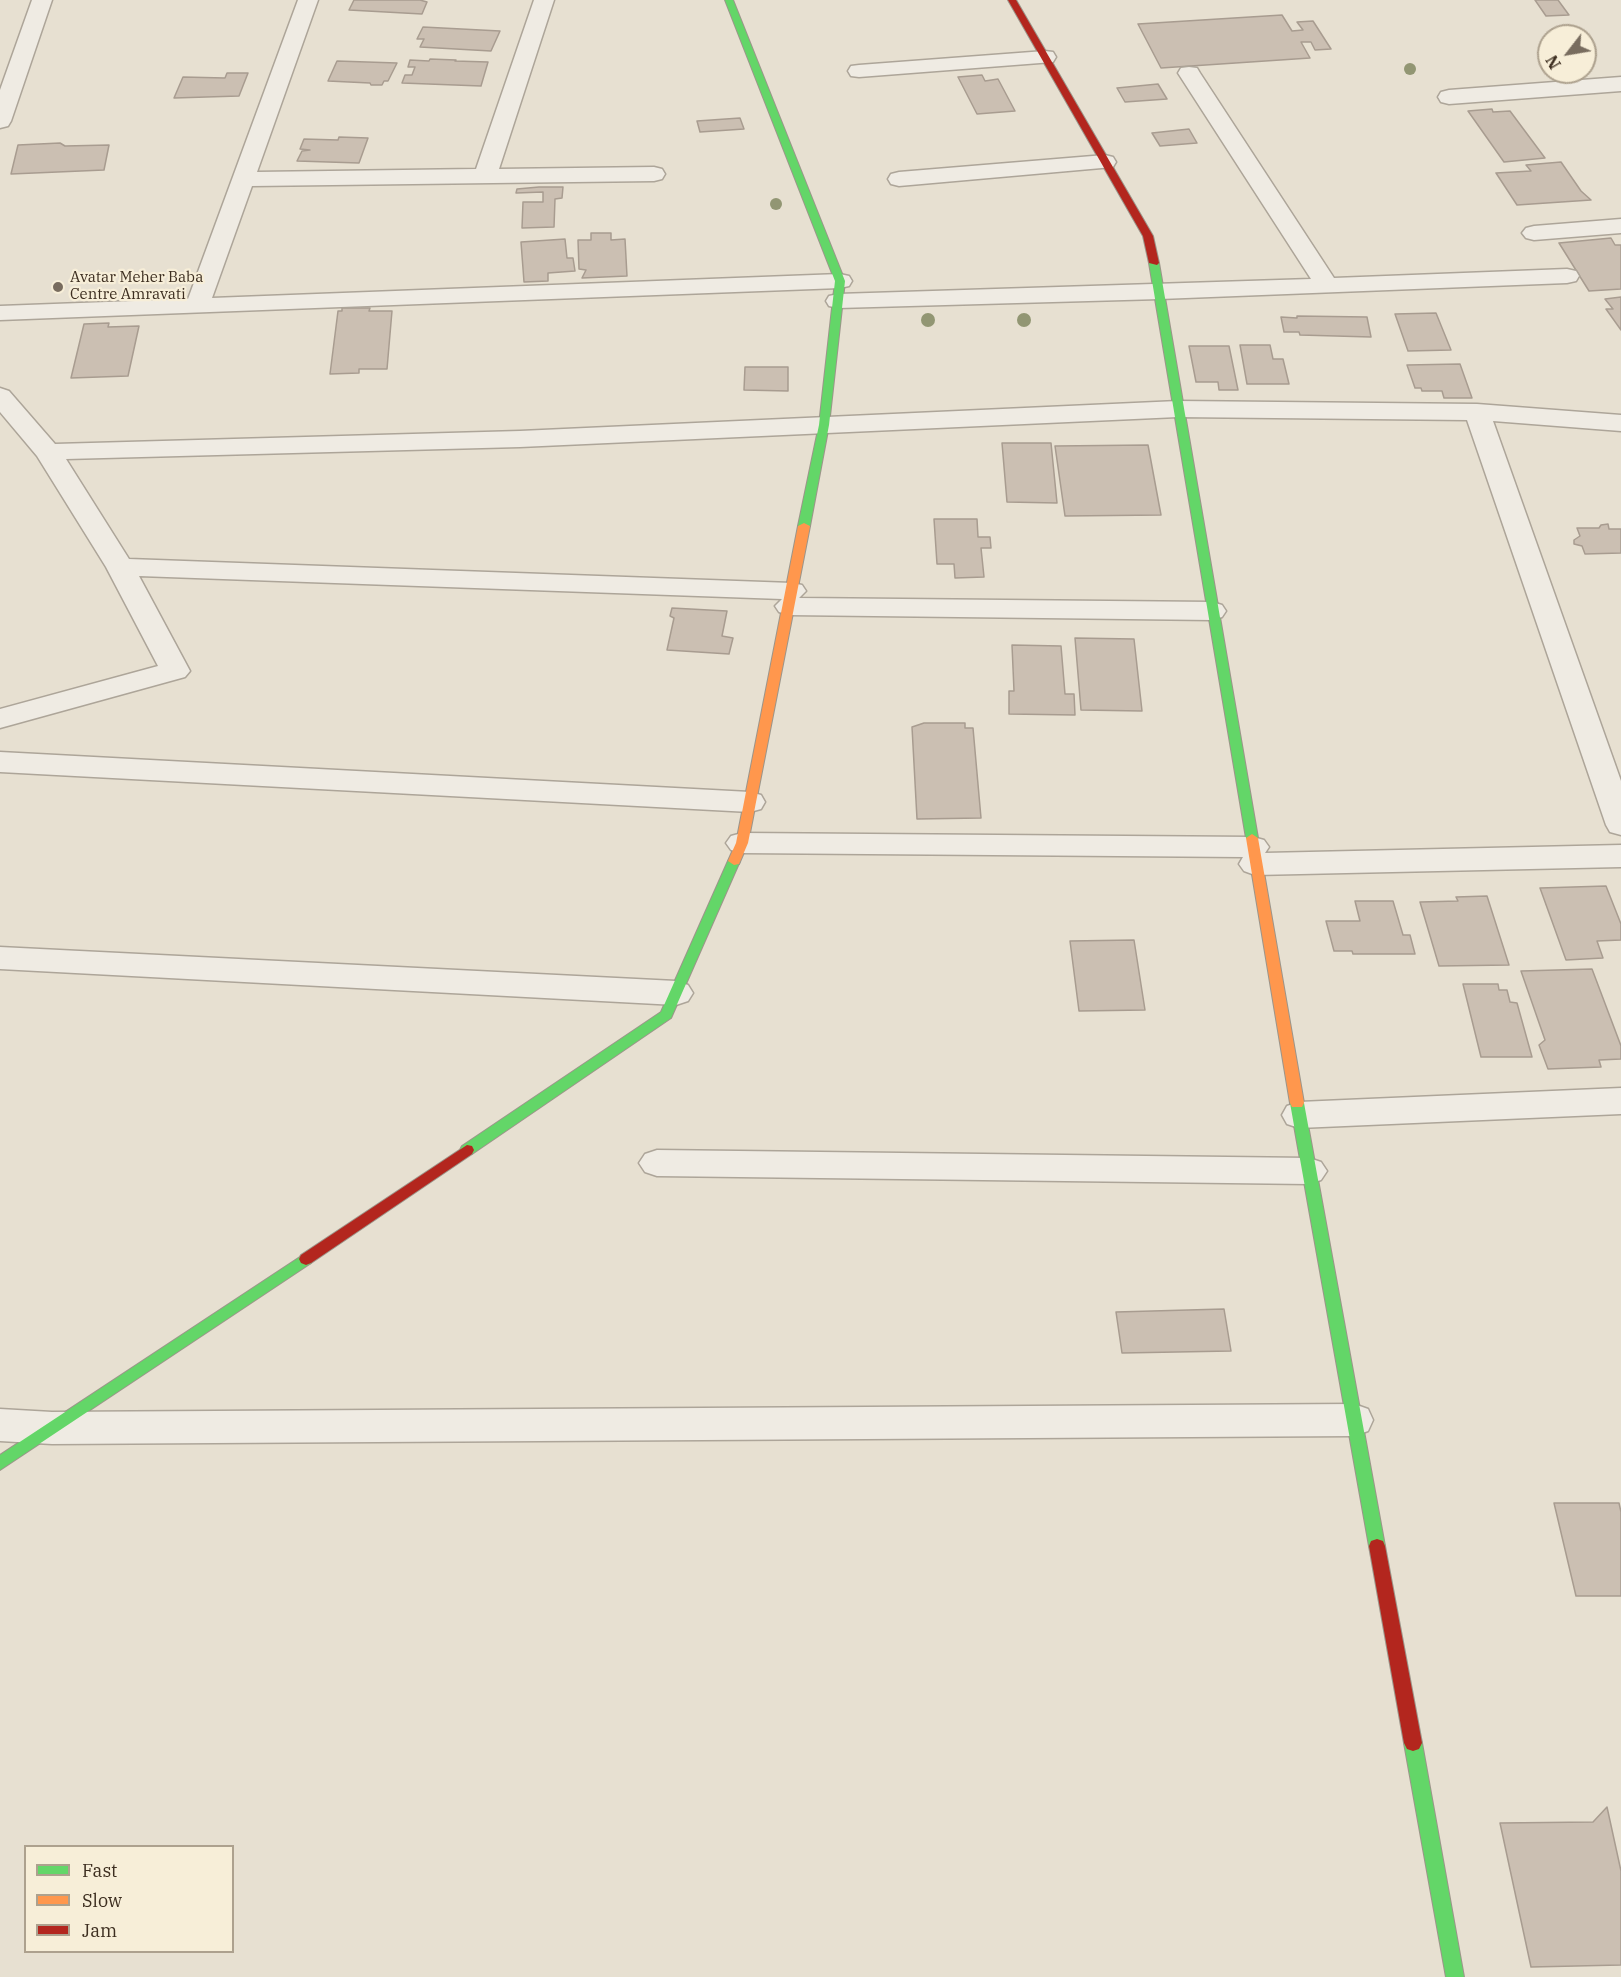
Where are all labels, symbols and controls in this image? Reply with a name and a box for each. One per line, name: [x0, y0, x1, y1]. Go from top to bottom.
north arrow: [1537, 24, 1597, 84]
text: N: [1541, 52, 1565, 73]
place label: Avatar Meher Baba Centre Amravati: [70, 269, 203, 304]
marker: Avatar Meher Baba Centre Amravati: [51, 280, 65, 294]
legend: [24, 1845, 234, 1953]
text: Fast: [82, 1859, 117, 1882]
text: Slow: [82, 1889, 122, 1912]
text: Jam: [82, 1919, 117, 1942]

